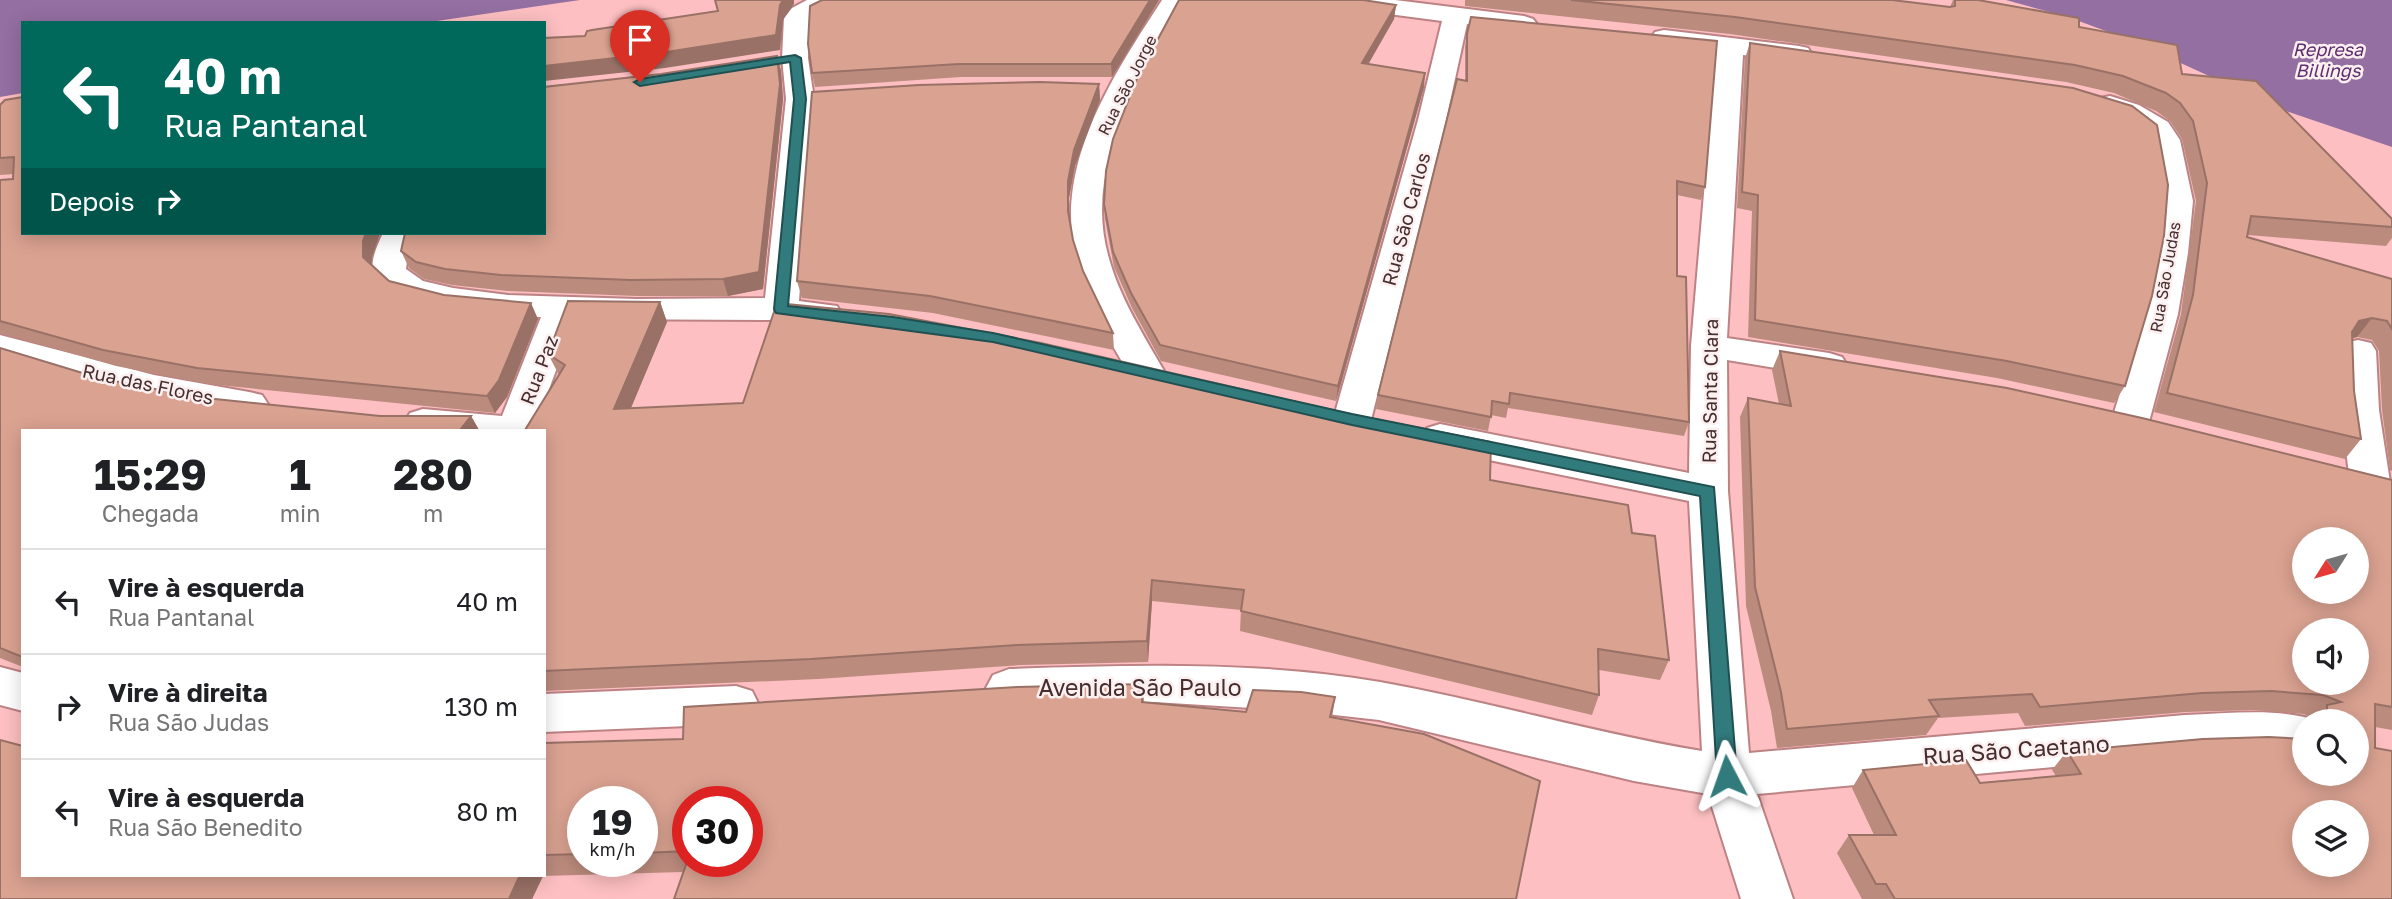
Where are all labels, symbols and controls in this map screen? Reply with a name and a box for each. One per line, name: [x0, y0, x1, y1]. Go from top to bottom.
pin: [610, 10, 670, 82]
icon: arrive: [621, 21, 659, 59]
street label: Rua São Jorge: [1093, 32, 1161, 138]
water label: Represa Billings: [2293, 38, 2364, 81]
text: 40 m: [164, 46, 282, 105]
icon: left: [49, 49, 140, 140]
text: Rua Pantanal: [164, 106, 368, 144]
street label: Rua São Carlos: [1377, 150, 1434, 288]
icon: right: [149, 182, 187, 220]
text: Depois: [49, 186, 135, 217]
street label: Rua São Judas: [2145, 220, 2185, 334]
street label: Rua Santa Clara: [1697, 318, 1722, 464]
street label: Rua Paz: [515, 332, 562, 408]
street label: Rua das Flores: [80, 358, 216, 409]
text: 15:29: [94, 449, 207, 499]
text: 1: [289, 449, 311, 499]
text: 280: [393, 449, 473, 499]
text: Chegada: [102, 499, 199, 527]
text: min: [280, 499, 320, 527]
text: m: [423, 499, 443, 527]
north arrow: [2292, 527, 2370, 604]
map controls: [2292, 527, 2369, 877]
text: Vire à esquerda: [108, 572, 304, 603]
icon: left: [49, 583, 87, 621]
text: 40 m: [457, 586, 518, 617]
text: Rua Pantanal: [108, 603, 254, 631]
button: sound: [2292, 618, 2369, 695]
street label: Avenida São Paulo: [1039, 673, 1241, 701]
text: Vire à direita: [108, 677, 268, 708]
icon: right: [49, 688, 87, 726]
text: 130 m: [445, 691, 518, 722]
text: Rua São Judas: [108, 708, 269, 736]
button: search: [2292, 709, 2369, 786]
street label: Rua São Caetano: [1922, 729, 2110, 769]
position arrow: [1690, 739, 1764, 813]
text: Vire à esquerda: [108, 782, 304, 813]
speed limit sign: 30: [672, 786, 763, 877]
icon: left: [49, 793, 87, 831]
text: 80 m: [457, 796, 518, 827]
button: layers: [2292, 800, 2369, 877]
text: 19: [592, 801, 633, 843]
text: Rua São Benedito: [108, 813, 303, 841]
text: km/h: [590, 838, 635, 860]

